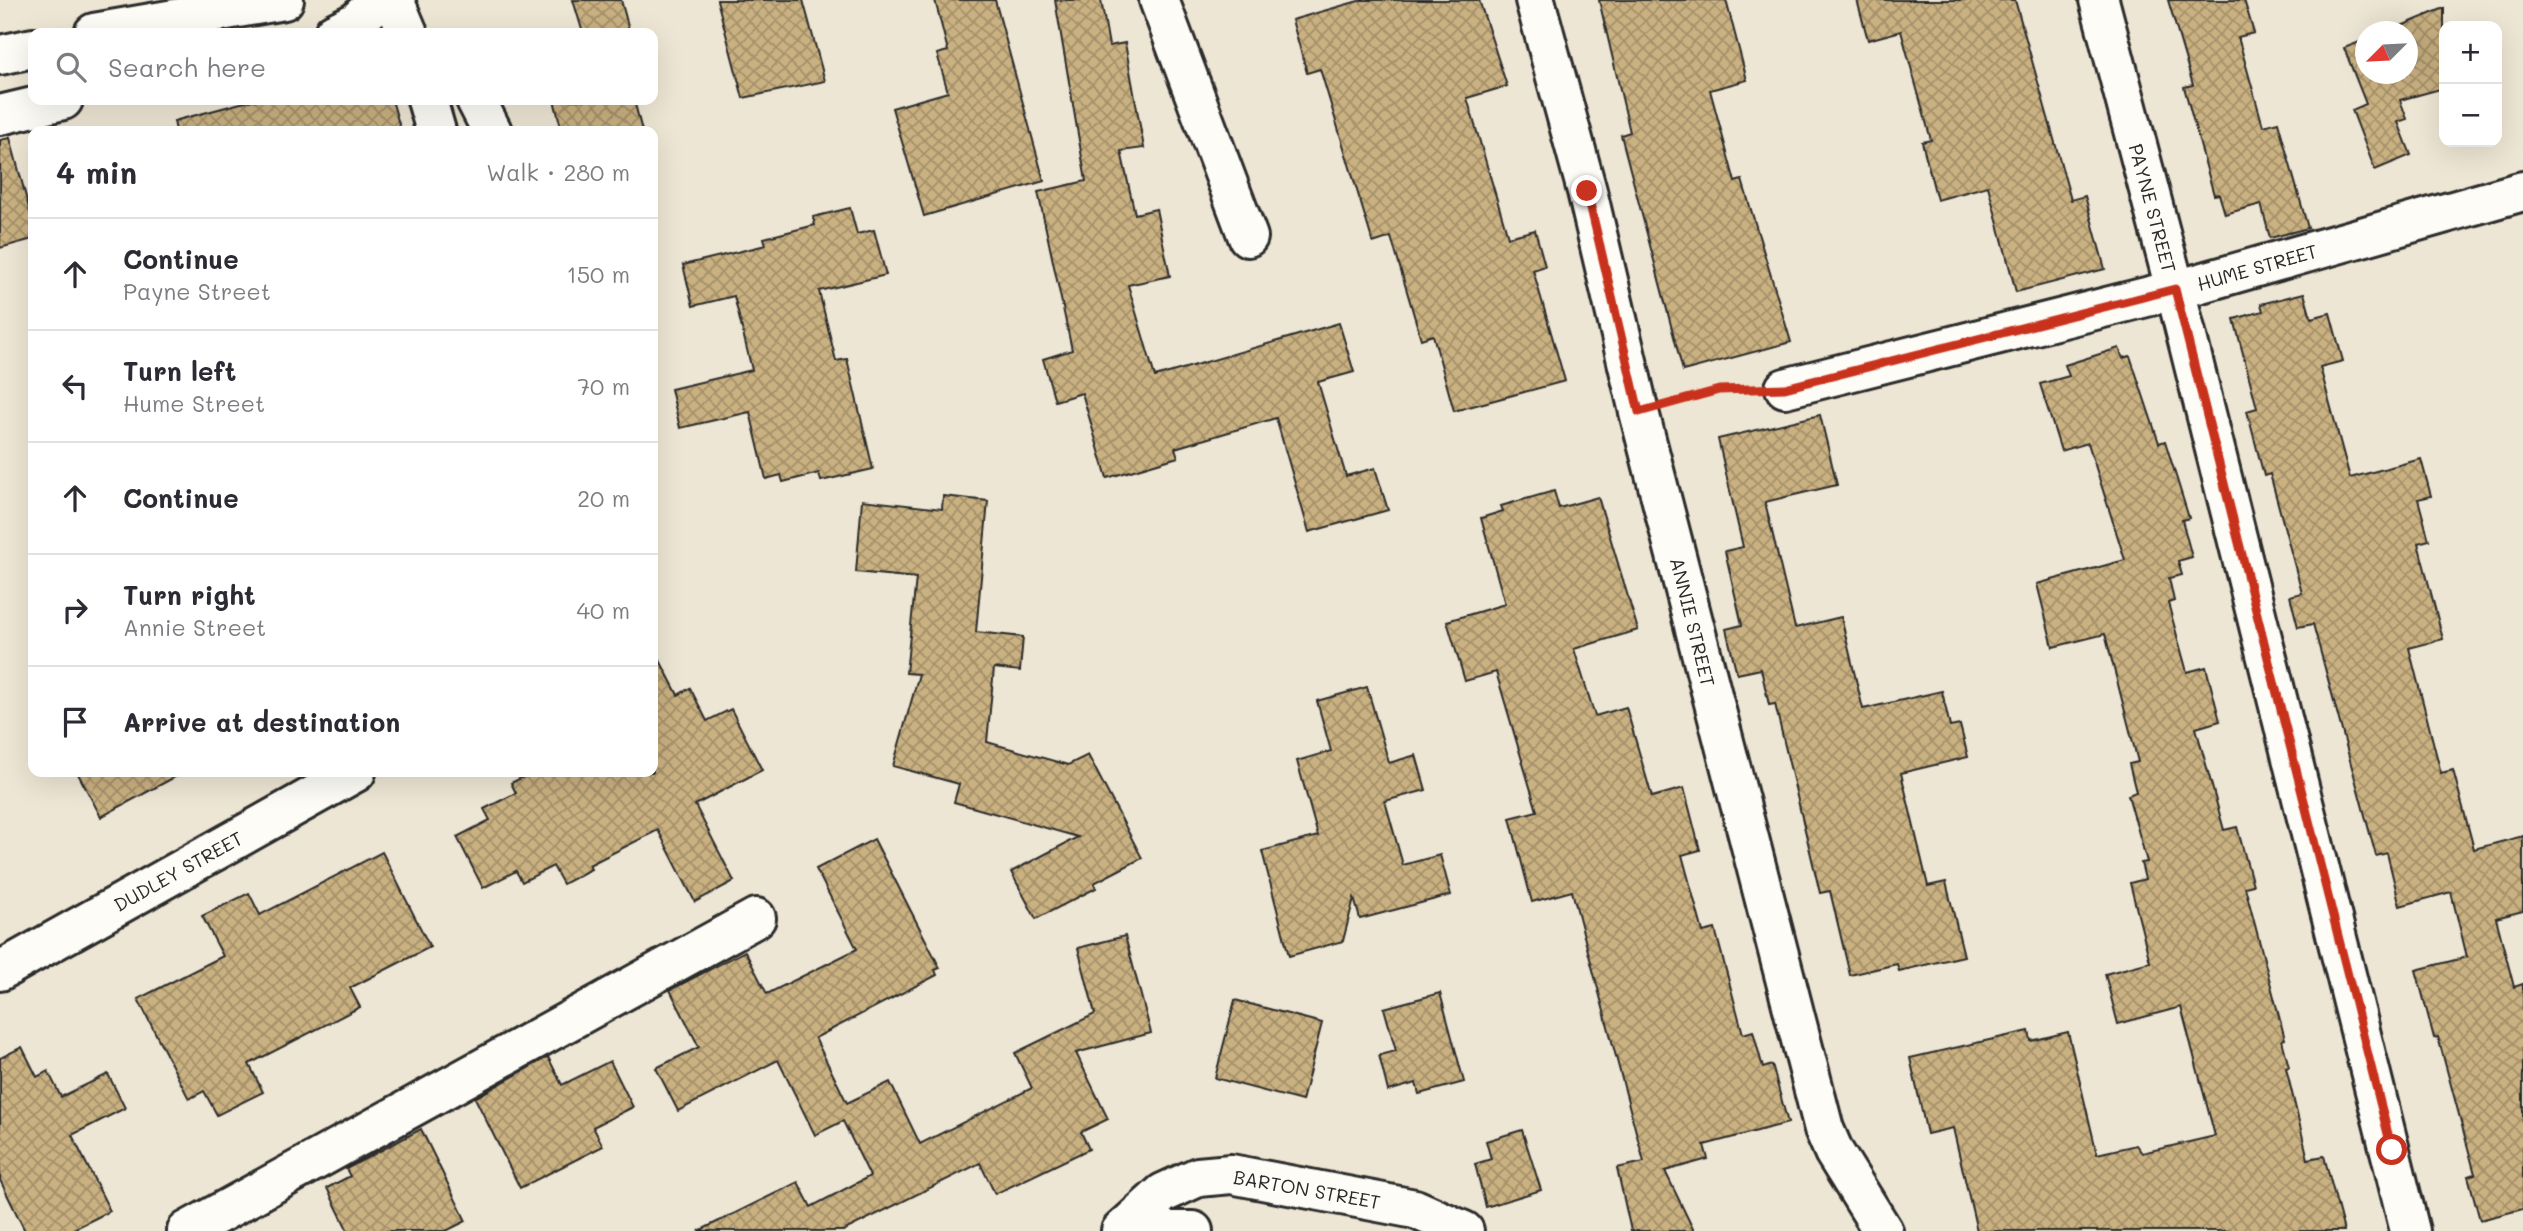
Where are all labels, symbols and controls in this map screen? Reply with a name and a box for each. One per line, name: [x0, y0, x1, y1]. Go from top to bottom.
north arrow: [2355, 21, 2418, 84]
map controls: [2439, 21, 2502, 147]
button: +: [2439, 21, 2502, 84]
search box: [28, 28, 658, 105]
icon: search: [52, 48, 90, 86]
text: Search here: [108, 50, 266, 84]
button: −: [2439, 84, 2502, 147]
street label: PAYNE STREET: [2124, 141, 2182, 275]
text: 4 min: [56, 152, 137, 192]
text: Walk · 280 m: [486, 157, 630, 187]
route end: [1571, 175, 1602, 206]
street label: HUME STREET: [2194, 238, 2320, 296]
text: Continue: [123, 242, 239, 276]
icon: ahead: [56, 255, 94, 293]
text: 150 m: [566, 259, 630, 289]
text: Payne Street: [123, 276, 271, 306]
text: Turn left: [123, 354, 236, 388]
icon: left: [56, 367, 94, 405]
text: 70 m: [577, 371, 630, 401]
text: Hume Street: [123, 388, 265, 418]
icon: ahead: [56, 479, 94, 517]
text: Continue: [123, 481, 239, 515]
text: 20 m: [577, 483, 630, 513]
street label: ANNIE STREET: [1665, 555, 1721, 689]
text: Turn right: [123, 578, 256, 612]
icon: right: [56, 591, 94, 629]
text: 40 m: [577, 595, 630, 625]
text: Annie Street: [123, 612, 266, 642]
icon: arrive: [56, 703, 94, 741]
text: Arrive at destination: [123, 705, 400, 739]
street label: DUDLEY STREET: [109, 825, 247, 917]
route start: [2376, 1134, 2407, 1165]
street label: BARTON STREET: [1232, 1164, 1382, 1214]

